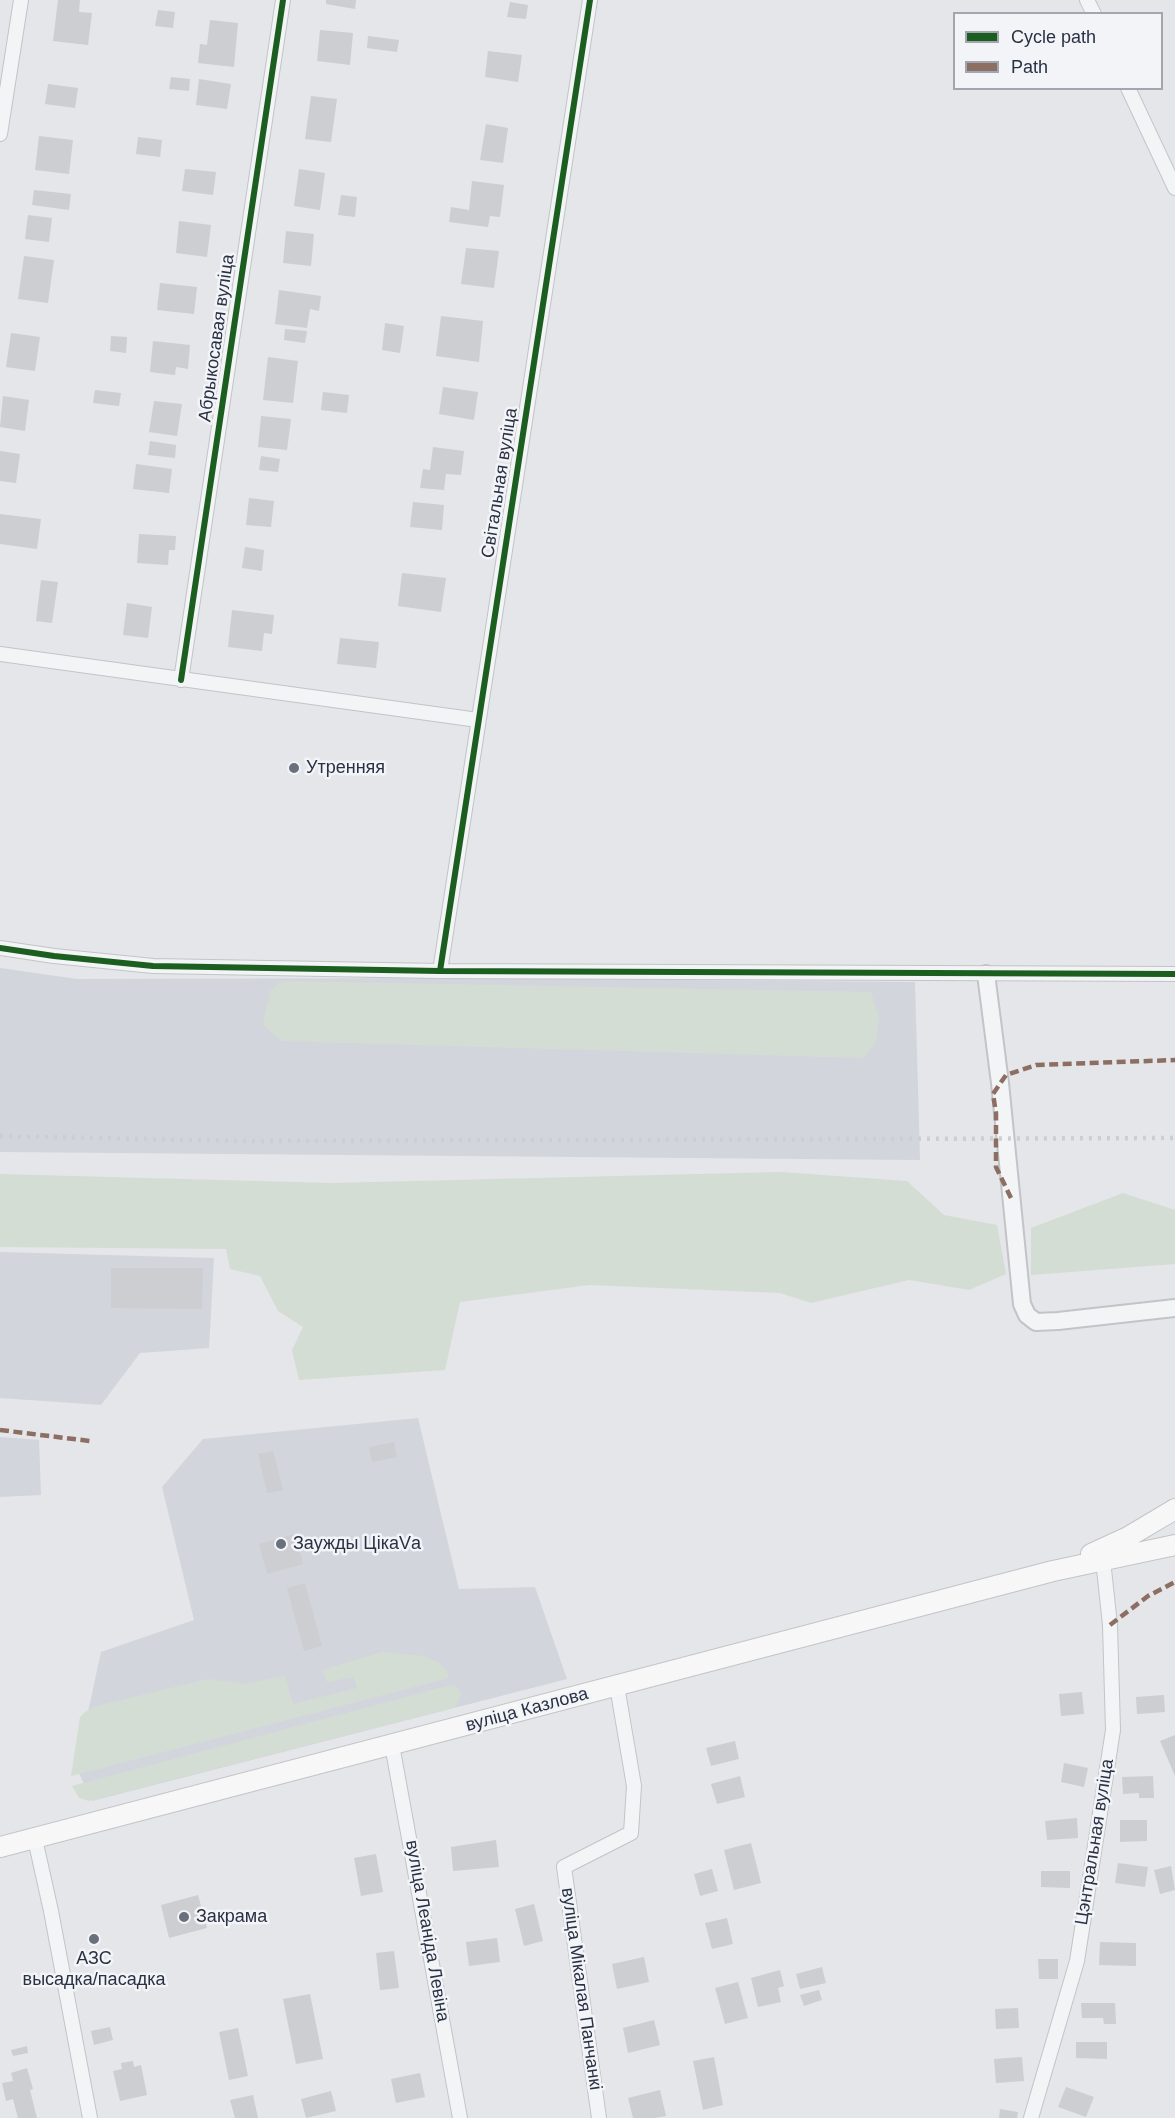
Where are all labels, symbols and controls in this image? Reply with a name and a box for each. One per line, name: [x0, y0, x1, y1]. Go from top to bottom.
legend: [953, 12, 1163, 90]
text: Cycle path: [1011, 27, 1096, 47]
text: Path: [1011, 57, 1048, 77]
street label: Абрыкосавая вуліца: [195, 253, 239, 423]
street label: Світальная вуліца: [477, 406, 523, 560]
place label: Утренняя: [306, 757, 385, 779]
marker: Утренняя: [287, 761, 301, 775]
place label: Заужды ЦікаVа: [293, 1533, 421, 1555]
marker: Заужды ЦікаVа: [274, 1537, 288, 1551]
street label: вуліца Казлова: [463, 1683, 591, 1737]
street label: Цэнтральная вуліца: [1071, 1757, 1119, 1927]
street label: вуліца Леаніда Левіна: [400, 1838, 454, 2024]
street label: вуліца Мікалая Панчанкі: [556, 1886, 606, 2092]
place label: Закрама: [196, 1906, 267, 1928]
marker: Закрама: [177, 1910, 191, 1924]
marker: АЗС высадка/пасадка: [87, 1932, 101, 1946]
place label: АЗС высадка/пасадка: [23, 1948, 165, 1990]

